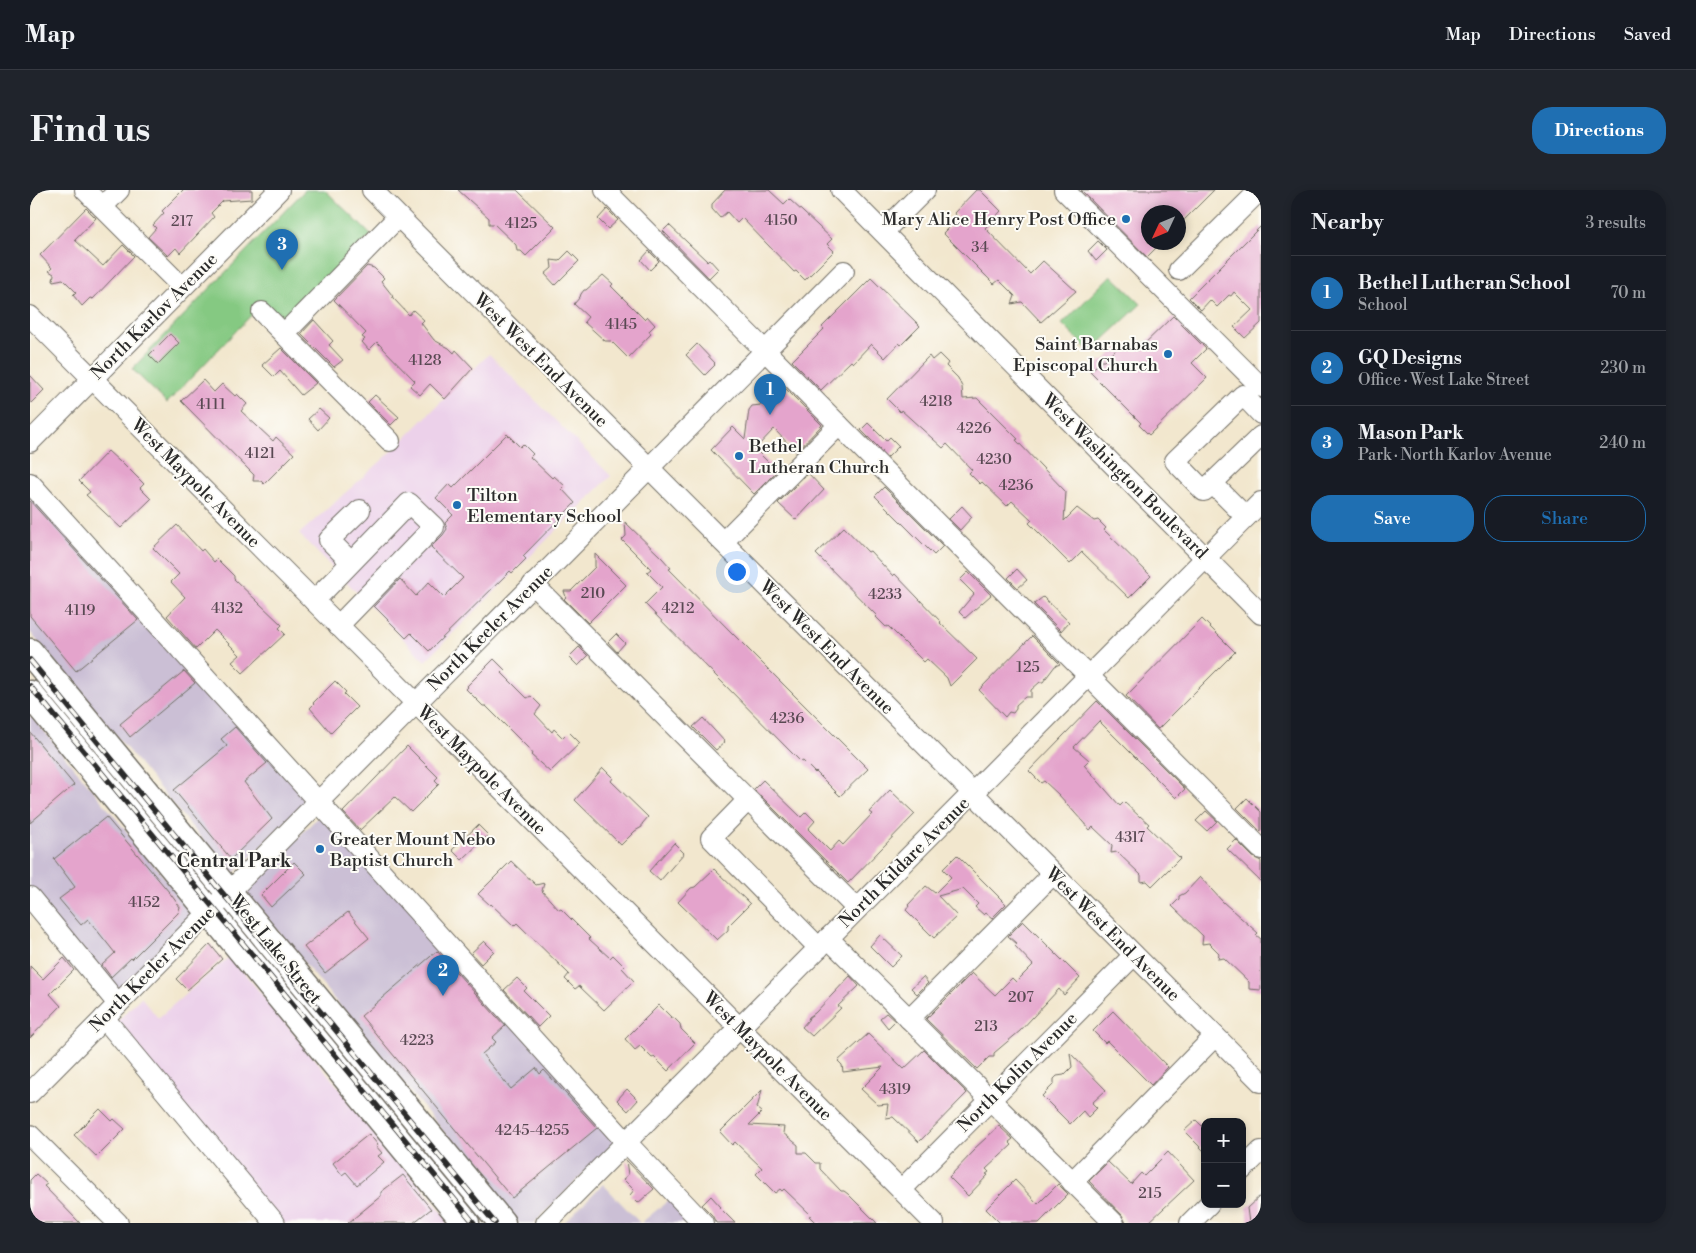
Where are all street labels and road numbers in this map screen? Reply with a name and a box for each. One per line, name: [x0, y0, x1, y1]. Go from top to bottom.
street label: North Karlov Avenue: [86, 248, 223, 385]
street label: West West End Avenue: [468, 287, 613, 433]
street label: West Washington Boulevard: [1036, 388, 1213, 565]
street label: West Maypole Avenue: [125, 413, 265, 553]
street label: North Keeler Avenue: [422, 560, 558, 696]
street label: West West End Avenue: [754, 574, 899, 720]
street label: West Maypole Avenue: [411, 700, 551, 840]
street label: North Kildare Avenue: [834, 792, 975, 933]
street label: West West End Avenue: [1040, 861, 1185, 1007]
street label: West Lake Street: [224, 889, 327, 1009]
street label: North Keeler Avenue: [84, 901, 220, 1037]
street label: West Maypole Avenue: [697, 986, 837, 1126]
street label: North Kolin Avenue: [952, 1007, 1082, 1137]

